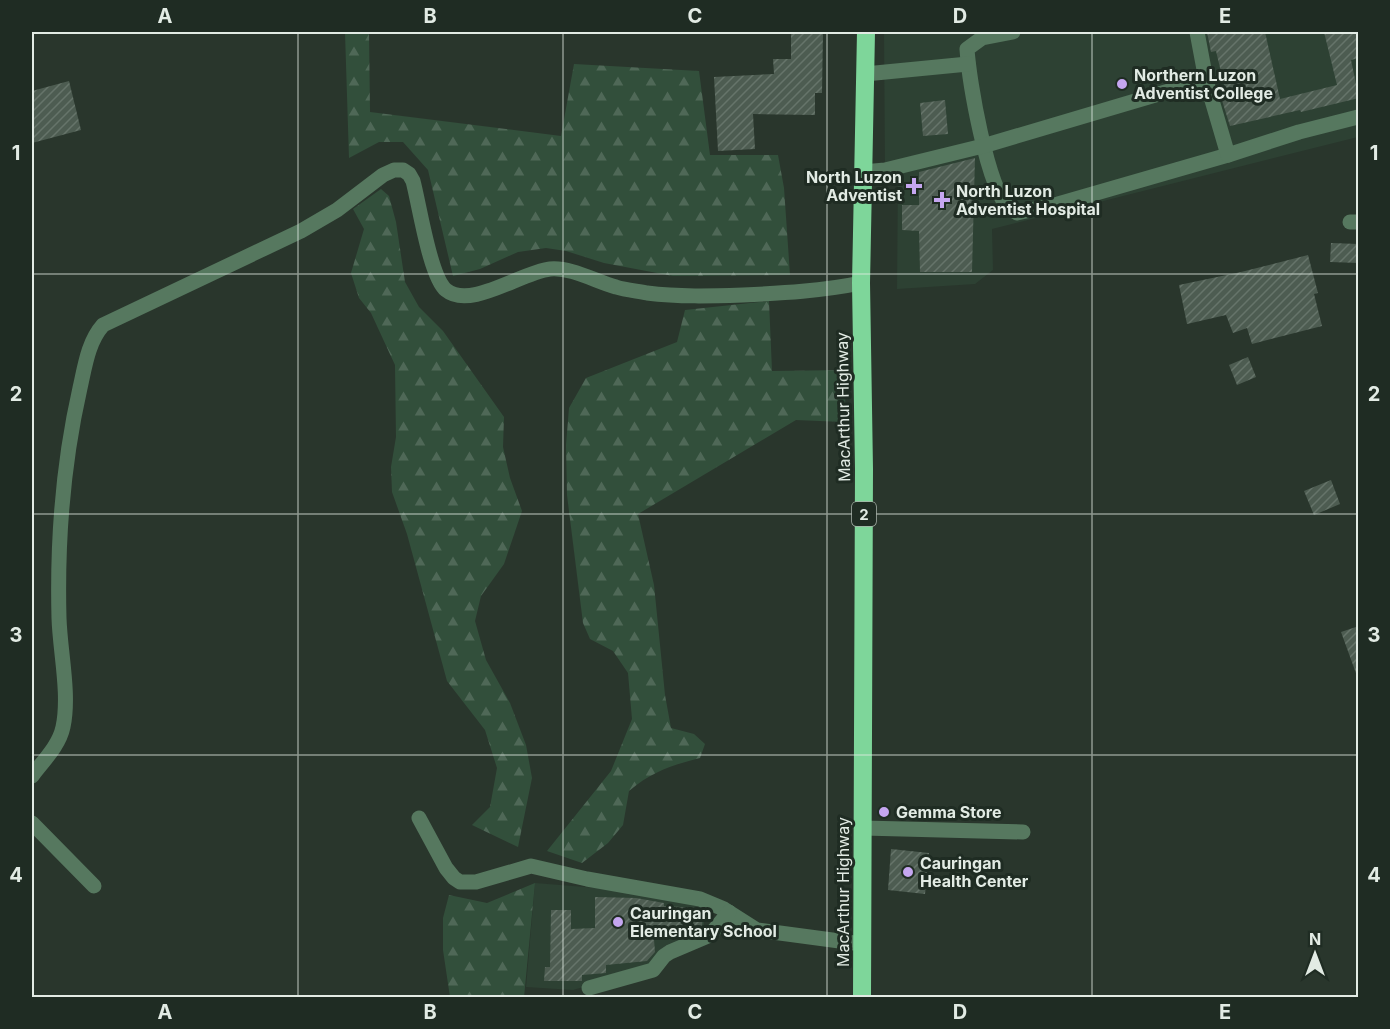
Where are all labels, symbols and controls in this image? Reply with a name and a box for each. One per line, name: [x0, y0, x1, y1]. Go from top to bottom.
text: A: [158, 4, 173, 28]
text: B: [423, 4, 437, 28]
text: C: [688, 4, 702, 28]
text: D: [953, 4, 967, 28]
text: E: [1219, 4, 1231, 28]
place label: Northern Luzon Adventist College: [1134, 65, 1273, 103]
marker: Northern Luzon Adventist College: [1115, 77, 1129, 91]
text: 1: [12, 141, 20, 165]
text: 1: [1370, 141, 1378, 165]
place label: North Luzon Adventist: [806, 167, 902, 205]
marker: North Luzon Adventist: [907, 179, 921, 193]
place label: North Luzon Adventist Hospital: [956, 181, 1100, 219]
marker: North Luzon Adventist Hospital: [933, 191, 951, 209]
street label: MacArthur Highway: [832, 332, 854, 482]
text: 2: [10, 382, 22, 406]
text: 2: [1368, 382, 1380, 406]
road number: 2: [852, 502, 876, 526]
text: 3: [10, 623, 22, 647]
text: 3: [1368, 623, 1380, 647]
place label: Gemma Store: [896, 802, 1001, 822]
marker: Gemma Store: [877, 805, 891, 819]
street label: MacArthur Highway: [833, 817, 853, 967]
place label: Cauringan Health Center: [920, 853, 1029, 891]
text: 4: [9, 863, 23, 887]
text: 4: [1367, 863, 1381, 887]
marker: Cauringan Health Center: [901, 865, 915, 879]
place label: Cauringan Elementary School: [630, 903, 777, 941]
marker: Cauringan Elementary School: [611, 915, 625, 929]
north arrow: [1285, 924, 1345, 984]
text: N: [1309, 929, 1321, 949]
text: A: [158, 1000, 173, 1024]
text: B: [423, 1000, 437, 1024]
text: C: [688, 1000, 702, 1024]
text: D: [953, 1000, 967, 1024]
text: E: [1219, 1000, 1231, 1024]

